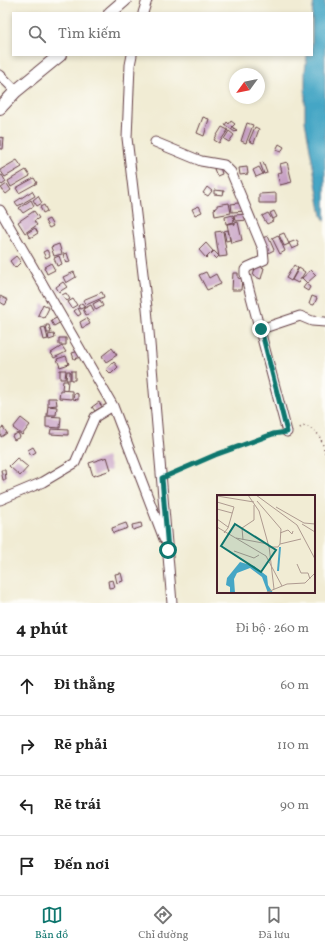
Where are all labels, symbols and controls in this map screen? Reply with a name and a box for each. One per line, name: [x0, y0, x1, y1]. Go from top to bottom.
search box: [12, 12, 313, 56]
icon: search: [26, 23, 48, 45]
text: Tìm kiếm: [58, 24, 121, 45]
north arrow: [229, 68, 265, 104]
route end: [252, 320, 270, 338]
inset map: [217, 495, 315, 593]
route start: [159, 541, 177, 559]
text: 4 phút: [16, 618, 68, 641]
text: Đi bộ · 260 m: [236, 620, 309, 638]
icon: ahead: [16, 675, 38, 697]
text: Đi thẳng: [54, 675, 115, 696]
text: 60 m: [281, 677, 309, 695]
icon: right: [16, 735, 38, 757]
text: Rẽ phải: [54, 735, 108, 756]
text: 110 m: [277, 737, 309, 755]
icon: left: [16, 795, 38, 817]
text: Rẽ trái: [54, 795, 101, 816]
text: 90 m: [280, 797, 309, 815]
icon: arrive: [16, 855, 38, 877]
text: Đến nơi: [54, 855, 110, 876]
tab: Bản đồ: [35, 904, 68, 943]
tab: Chỉ đường: [138, 904, 188, 943]
tab: Đã lưu: [258, 904, 290, 943]

